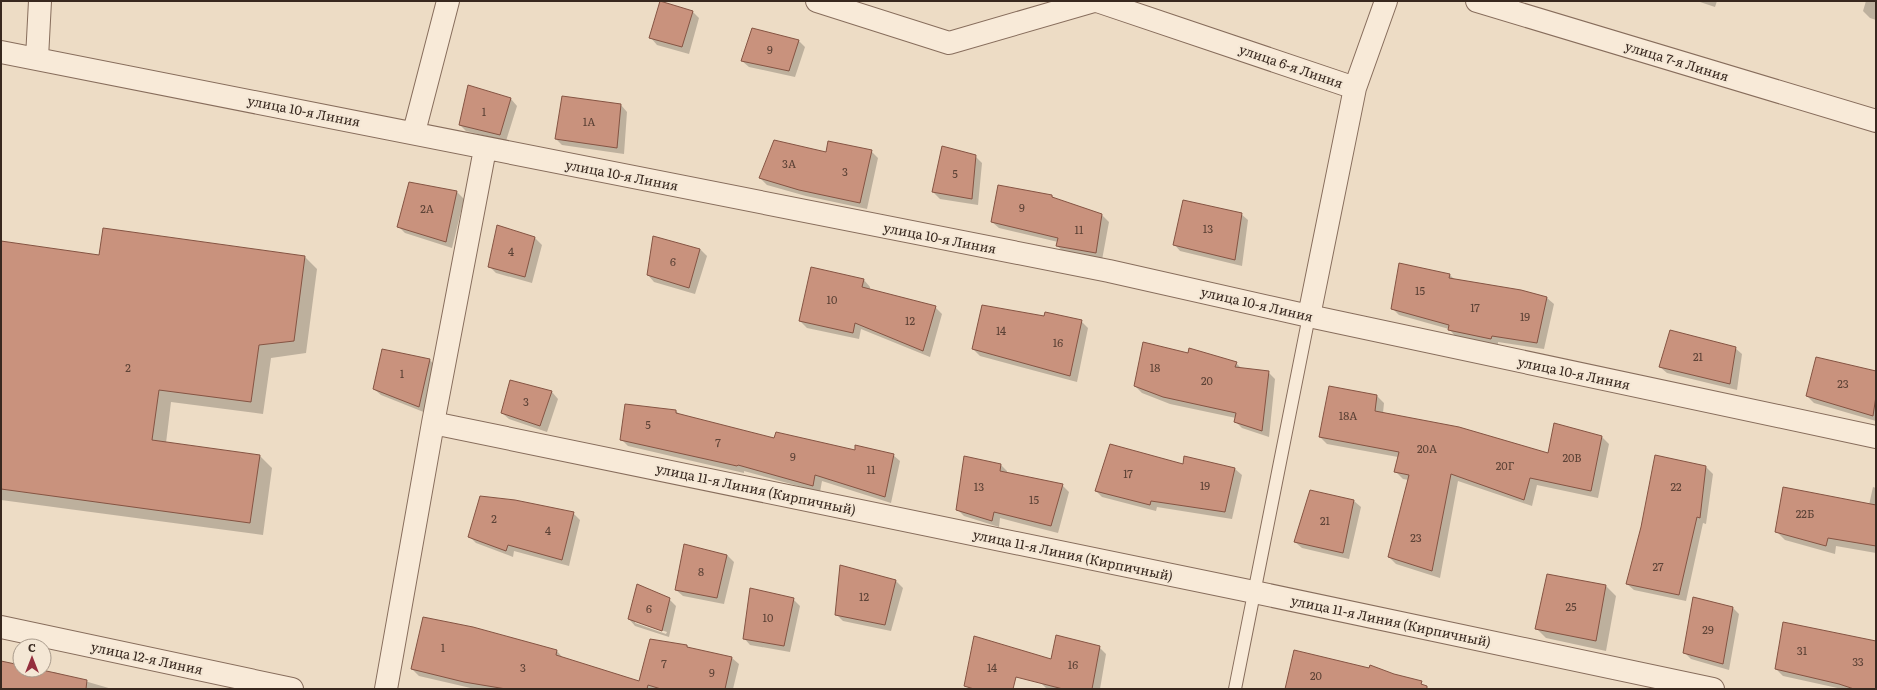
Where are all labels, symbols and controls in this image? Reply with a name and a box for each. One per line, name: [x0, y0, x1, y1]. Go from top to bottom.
street label: улица 7-я Линия: [1623, 36, 1732, 85]
street label: улица 6-я Линия: [1237, 39, 1346, 92]
house number: 9: [767, 41, 773, 57]
street label: улица 10-я Линия: [246, 90, 362, 131]
house number: 1: [482, 103, 487, 119]
house number: 1А: [583, 113, 595, 129]
street label: улица 10-я Линия: [564, 154, 680, 195]
house number: 3А: [782, 155, 796, 171]
house number: 3: [842, 163, 848, 179]
house number: 5: [952, 165, 958, 181]
house number: 9: [1019, 199, 1025, 215]
house number: 2А: [420, 200, 434, 216]
street label: улица 10-я Линия: [882, 217, 998, 258]
house number: 13: [1203, 220, 1213, 236]
house number: 11: [1075, 221, 1084, 237]
house number: 4: [508, 243, 514, 259]
house number: 6: [670, 253, 676, 269]
street label: улица 10-я Линия: [1199, 281, 1315, 326]
house number: 15: [1415, 282, 1425, 298]
house number: 10: [827, 291, 837, 307]
house number: 17: [1470, 299, 1480, 315]
house number: 19: [1520, 308, 1530, 324]
house number: 12: [905, 312, 915, 328]
house number: 14: [996, 322, 1006, 338]
house number: 16: [1053, 334, 1063, 350]
house number: 21: [1693, 348, 1704, 364]
street label: улица 10-я Линия: [1516, 351, 1632, 394]
house number: 2: [125, 359, 131, 375]
house number: 18: [1150, 359, 1160, 375]
house number: 1: [400, 365, 405, 381]
house number: 20: [1201, 372, 1213, 388]
house number: 23: [1837, 375, 1849, 391]
house number: 3: [523, 393, 529, 409]
house number: 18А: [1339, 407, 1357, 423]
house number: 5: [645, 416, 651, 432]
house number: 7: [715, 434, 721, 450]
house number: 20А: [1417, 440, 1437, 456]
house number: 9: [790, 448, 796, 464]
house number: 20В: [1562, 449, 1582, 465]
house number: 20Г: [1496, 457, 1515, 473]
street label: улица 11-я Линия (Кирпичный): [654, 458, 858, 519]
house number: 11: [867, 461, 876, 477]
house number: 17: [1123, 465, 1133, 481]
house number: 19: [1200, 477, 1210, 493]
house number: 13: [974, 478, 984, 494]
house number: 22: [1670, 478, 1682, 494]
house number: 15: [1029, 491, 1039, 507]
house number: 22Б: [1796, 505, 1814, 521]
house number: 2: [491, 510, 497, 526]
house number: 21: [1320, 512, 1331, 528]
house number: 4: [545, 522, 551, 538]
street label: улица 11-я Линия (Кирпичный): [971, 524, 1175, 585]
house number: 23: [1410, 529, 1422, 545]
house number: 27: [1652, 558, 1664, 574]
house number: 8: [698, 563, 704, 579]
house number: 12: [859, 588, 869, 604]
street label: улица 11-я Линия (Кирпичный): [1289, 590, 1493, 651]
house number: 25: [1565, 598, 1577, 614]
house number: 6: [646, 600, 652, 616]
house number: 10: [763, 609, 773, 625]
house number: 29: [1702, 621, 1714, 637]
street label: улица 12-я Линия: [90, 636, 205, 679]
north arrow: [12, 638, 52, 678]
text: С: [28, 639, 36, 655]
house number: 1: [441, 639, 446, 655]
house number: 31: [1797, 642, 1808, 658]
house number: 33: [1852, 653, 1864, 669]
house number: 7: [661, 655, 667, 671]
house number: 16: [1068, 656, 1078, 672]
house number: 3: [520, 659, 526, 675]
house number: 14: [987, 659, 997, 675]
house number: 9: [709, 664, 715, 680]
house number: 20: [1310, 667, 1322, 683]

